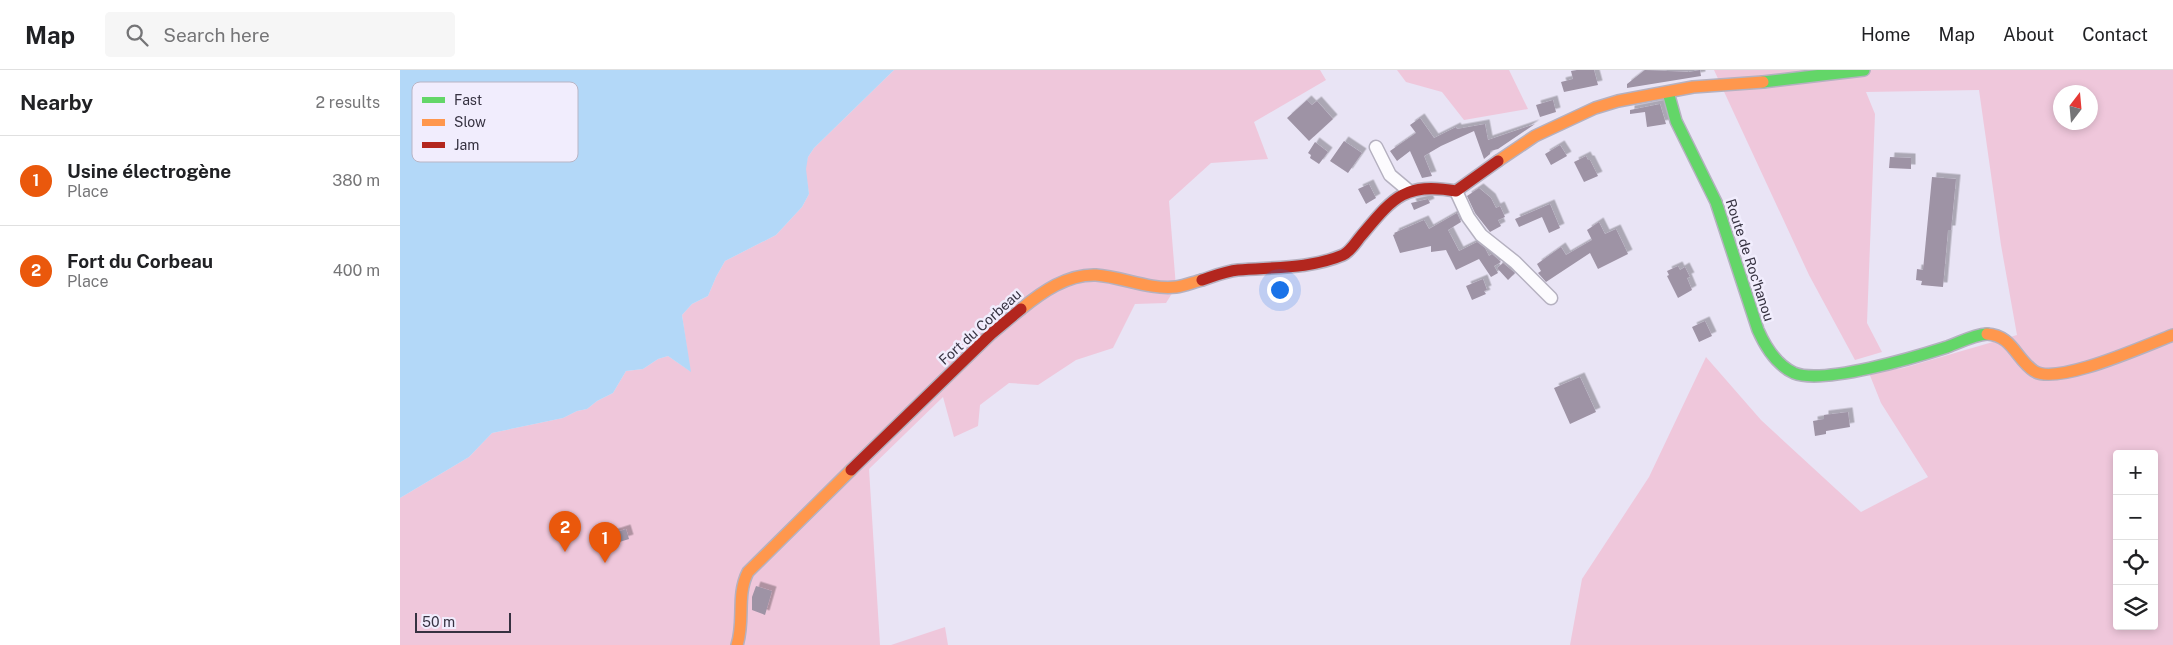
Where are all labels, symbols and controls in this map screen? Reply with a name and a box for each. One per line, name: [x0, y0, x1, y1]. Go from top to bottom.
search box: [105, 12, 455, 57]
text: Map: [25, 21, 75, 49]
icon: search: [123, 21, 151, 49]
text: Search here: [163, 24, 270, 46]
text: Home: [1861, 24, 1911, 45]
text: Map: [1939, 24, 1975, 45]
text: About: [2003, 24, 2054, 45]
text: Contact: [2082, 24, 2148, 45]
legend: [412, 82, 578, 162]
north arrow: [2053, 85, 2098, 130]
text: Nearby: [20, 90, 93, 115]
text: Fast: [454, 92, 482, 108]
text: 2 results: [315, 93, 380, 112]
text: Slow: [454, 114, 486, 130]
text: Jam: [454, 137, 479, 153]
text: Usine électrogène: [67, 160, 231, 182]
text: 1: [33, 171, 39, 190]
text: 380 m: [332, 171, 380, 190]
text: Place: [67, 182, 109, 201]
street label: Route de Roc'hanou: [1723, 197, 1777, 323]
text: Fort du Corbeau: [67, 250, 213, 272]
text: 2: [31, 261, 41, 280]
text: 400 m: [333, 261, 380, 280]
text: Place: [67, 272, 109, 291]
your location: [1267, 277, 1293, 303]
street label: Fort du Corbeau: [936, 286, 1024, 368]
map controls: [2113, 450, 2158, 630]
button: +: [2113, 450, 2158, 495]
button: −: [2113, 495, 2158, 540]
pin: 2: [549, 511, 581, 552]
pin: 1: [589, 522, 621, 563]
button: locate: [2113, 540, 2158, 585]
button: layers: [2113, 585, 2158, 630]
scale bar: [415, 610, 511, 633]
text: 50 m: [422, 614, 455, 630]

